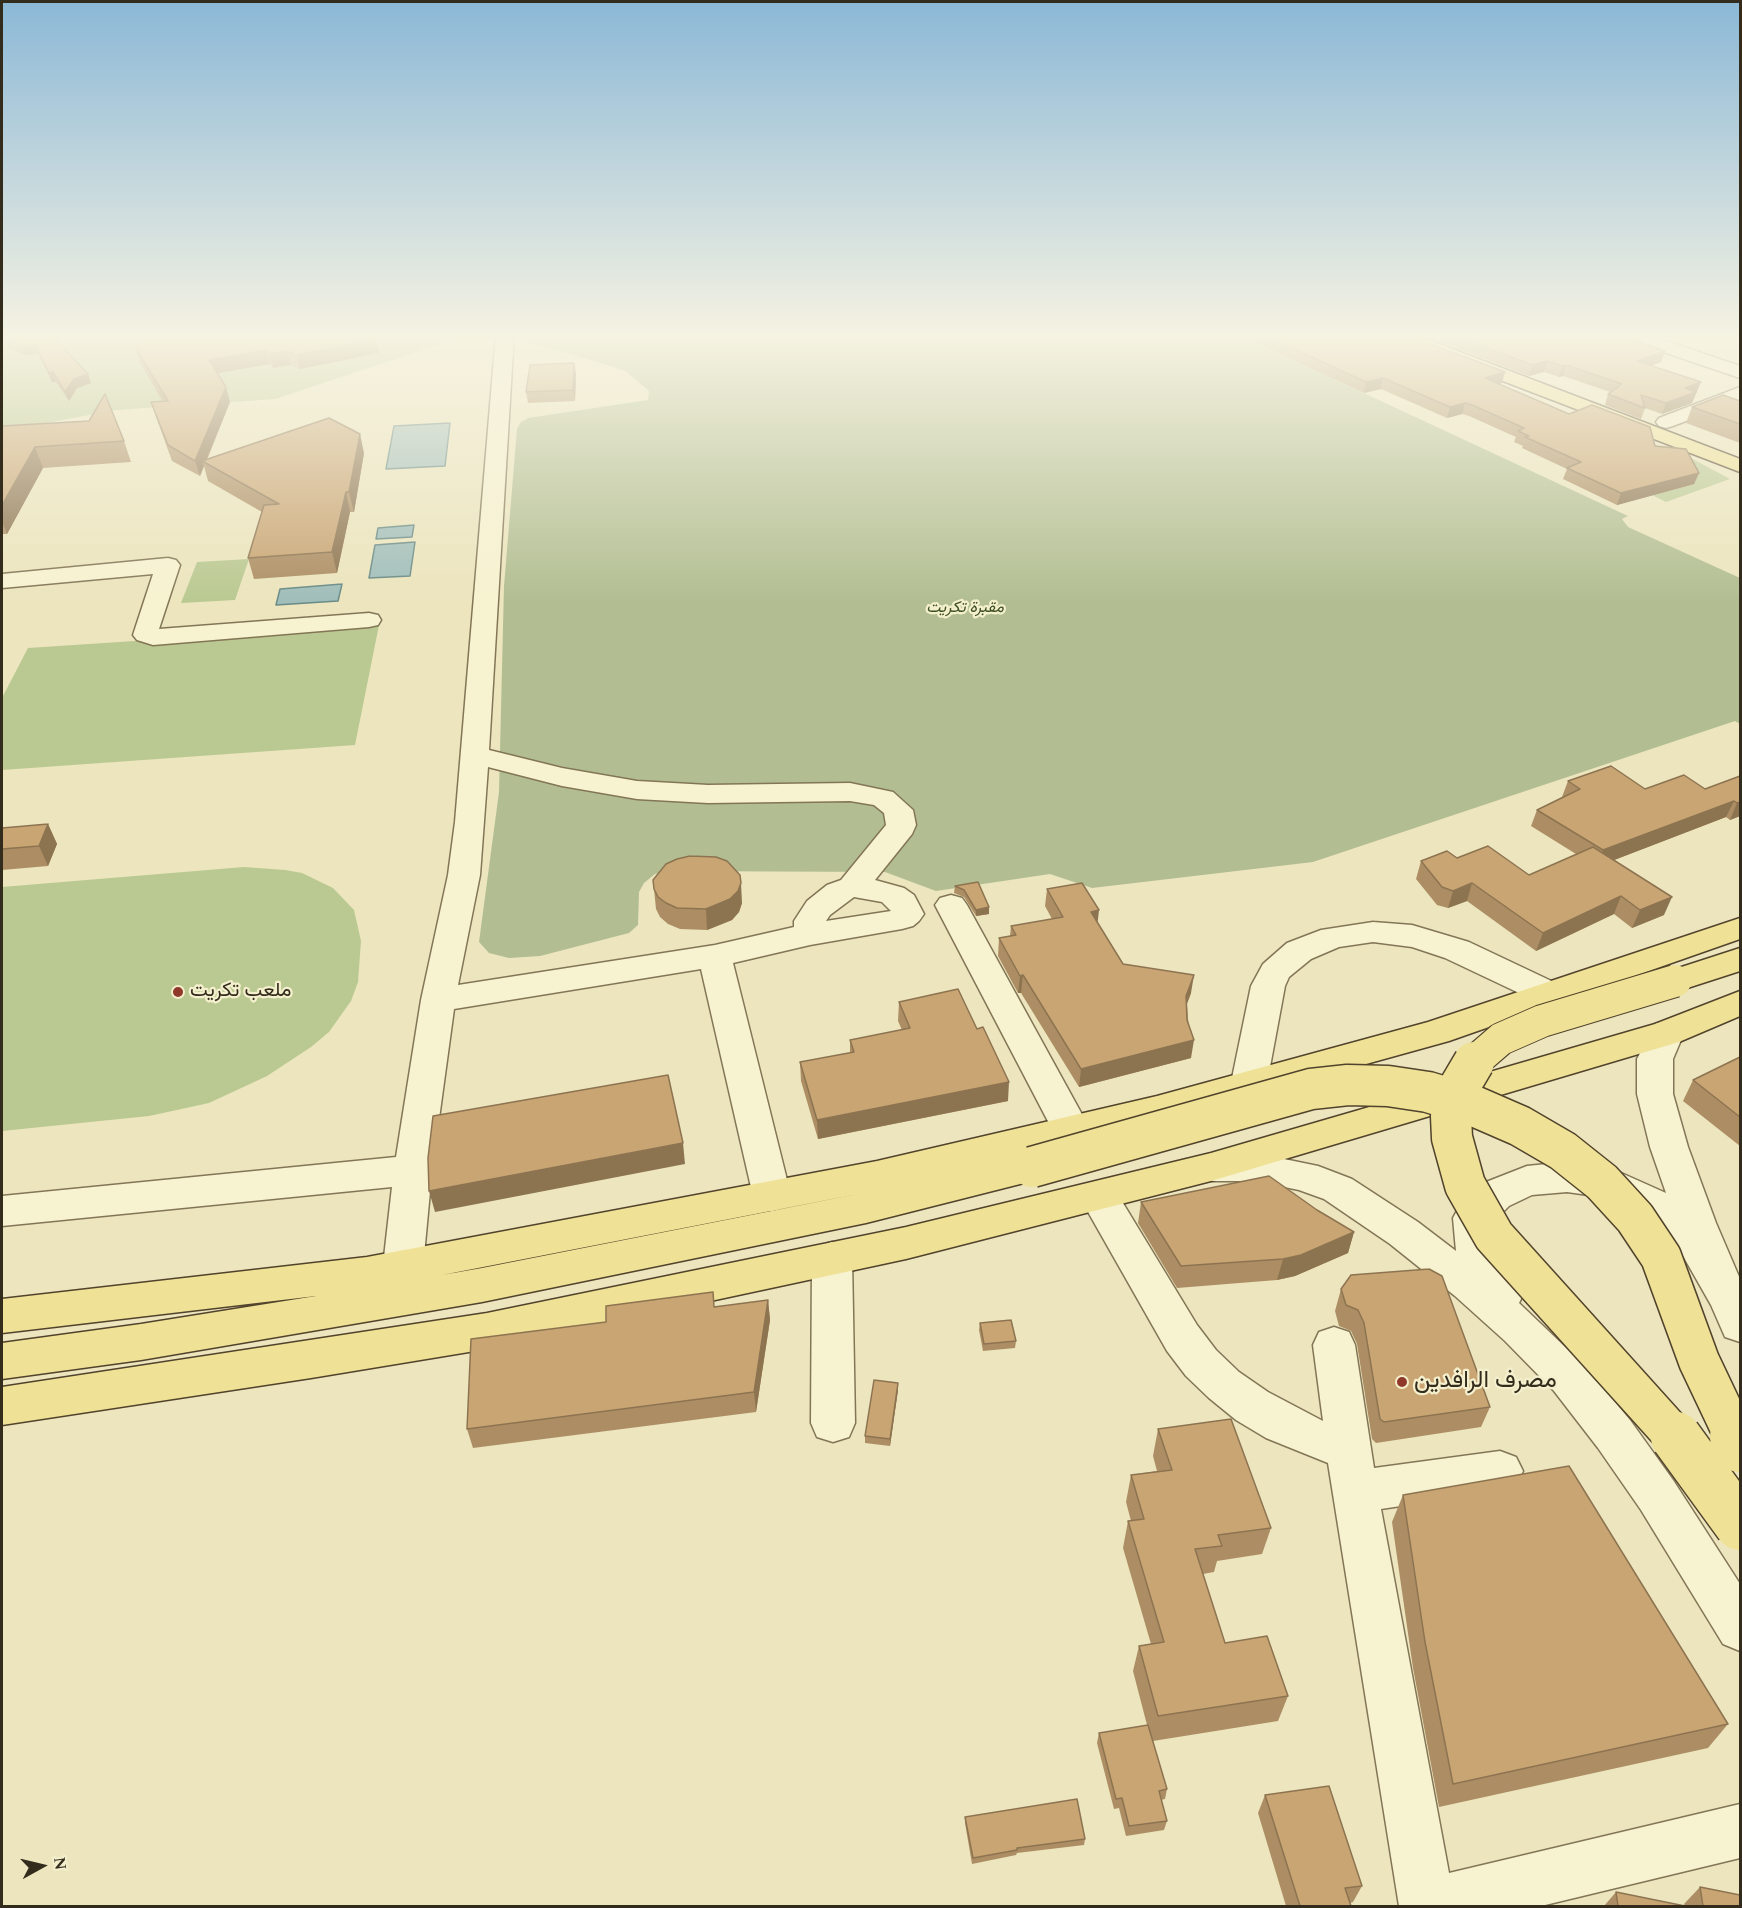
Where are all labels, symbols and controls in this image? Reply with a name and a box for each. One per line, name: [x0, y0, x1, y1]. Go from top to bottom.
park label: مقبرة تكريت: [926, 599, 1004, 619]
place label: ملعب تكريت: [190, 980, 291, 1004]
marker: ملعب تكريت: [171, 985, 185, 999]
place label: مصرف الرافدين: [1414, 1368, 1557, 1396]
marker: مصرف الرافدين: [1395, 1375, 1409, 1389]
north arrow: [12, 1836, 72, 1896]
text: N: [47, 1855, 73, 1872]

